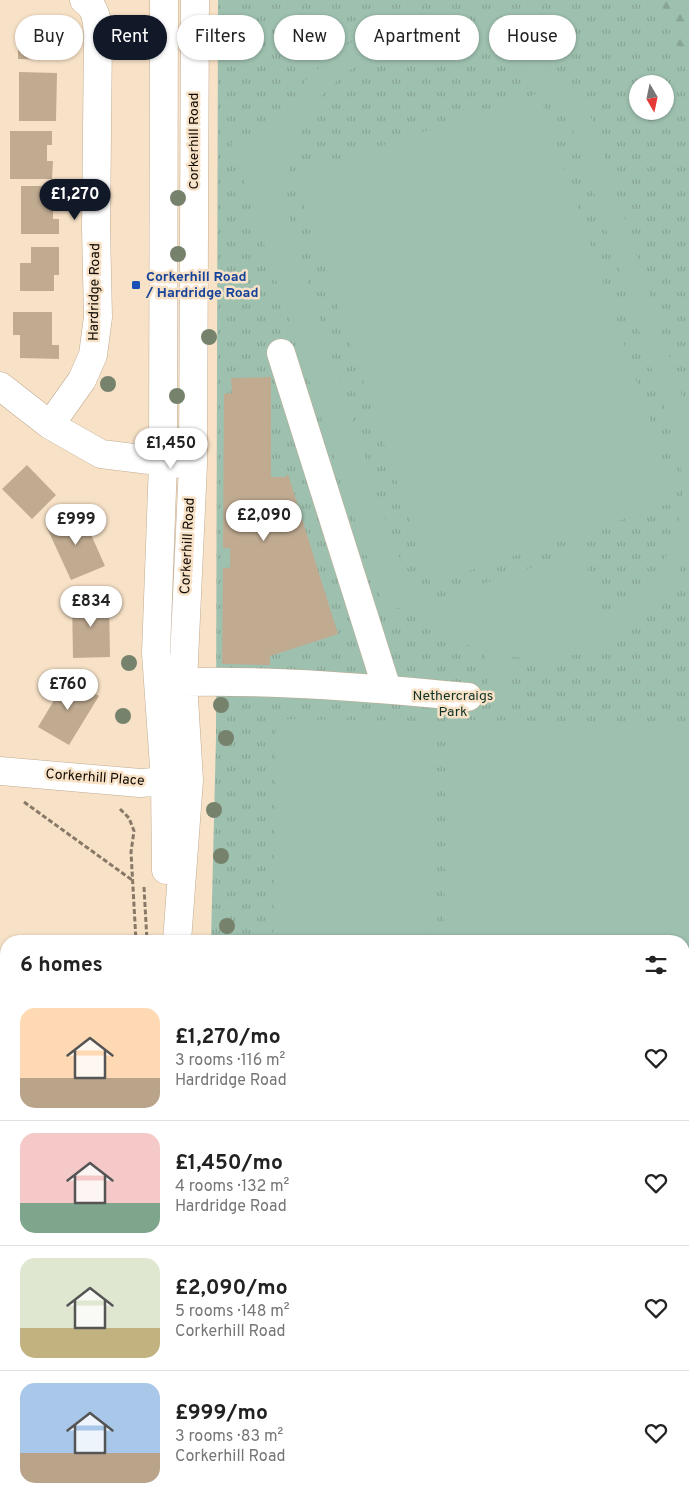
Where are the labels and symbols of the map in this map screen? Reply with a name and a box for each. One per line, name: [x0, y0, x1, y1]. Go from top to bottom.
north arrow: [629, 75, 674, 120]
street label: Corkerhill Road: [186, 93, 203, 189]
pin: £1,270: [34, 178, 116, 221]
street label: Hardridge Road: [86, 243, 104, 341]
place label: Corkerhill Road / Hardridge Road: [145, 269, 259, 302]
marker: Corkerhill Road / Hardridge Road: [130, 279, 142, 291]
pin: £1,450: [130, 428, 212, 470]
street label: Corkerhill Road: [177, 497, 199, 595]
pin: £2,090: [223, 500, 305, 542]
pin: £999: [46, 504, 106, 546]
pin: £834: [61, 586, 121, 628]
pin: £760: [38, 668, 98, 711]
park label: Nethercraigs Park: [413, 688, 493, 721]
street label: Corkerhill Place: [45, 766, 145, 790]

